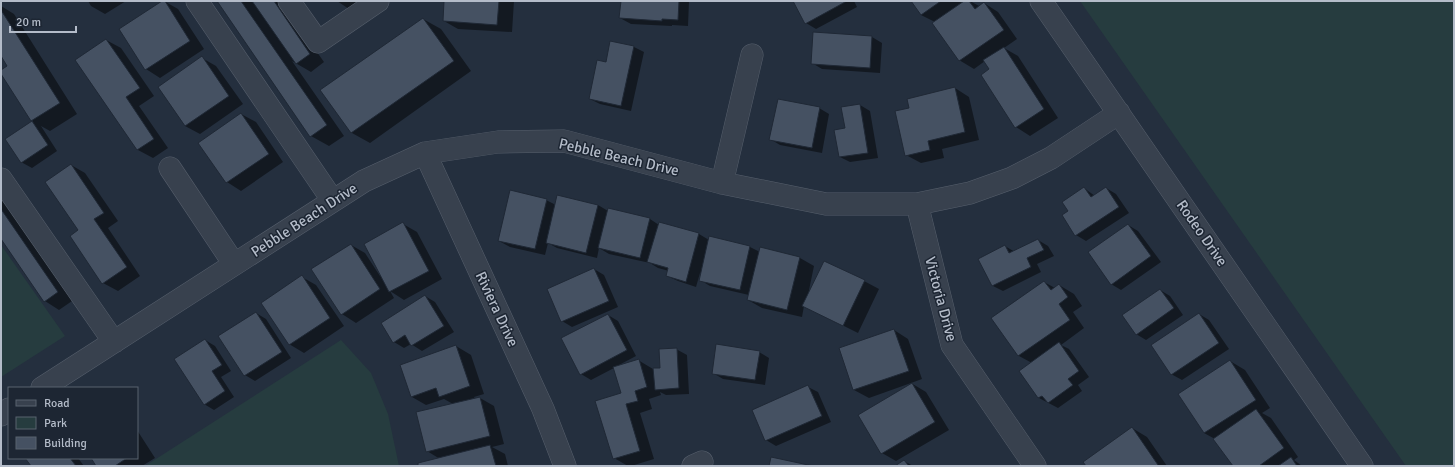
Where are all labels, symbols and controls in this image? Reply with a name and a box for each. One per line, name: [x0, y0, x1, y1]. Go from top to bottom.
scale bar: [10, 8, 76, 34]
text: 20 m: [16, 15, 41, 30]
street label: Pebble Beach Drive: [557, 134, 681, 180]
street label: Pebble Beach Drive: [248, 179, 360, 261]
street label: Rodeo Drive: [1173, 196, 1231, 270]
street label: Victoria Drive: [921, 255, 961, 343]
street label: Riviera Drive: [472, 268, 522, 350]
legend: [8, 387, 138, 459]
text: Road: [44, 396, 70, 411]
text: Park: [44, 416, 67, 431]
text: Building: [44, 436, 87, 451]

